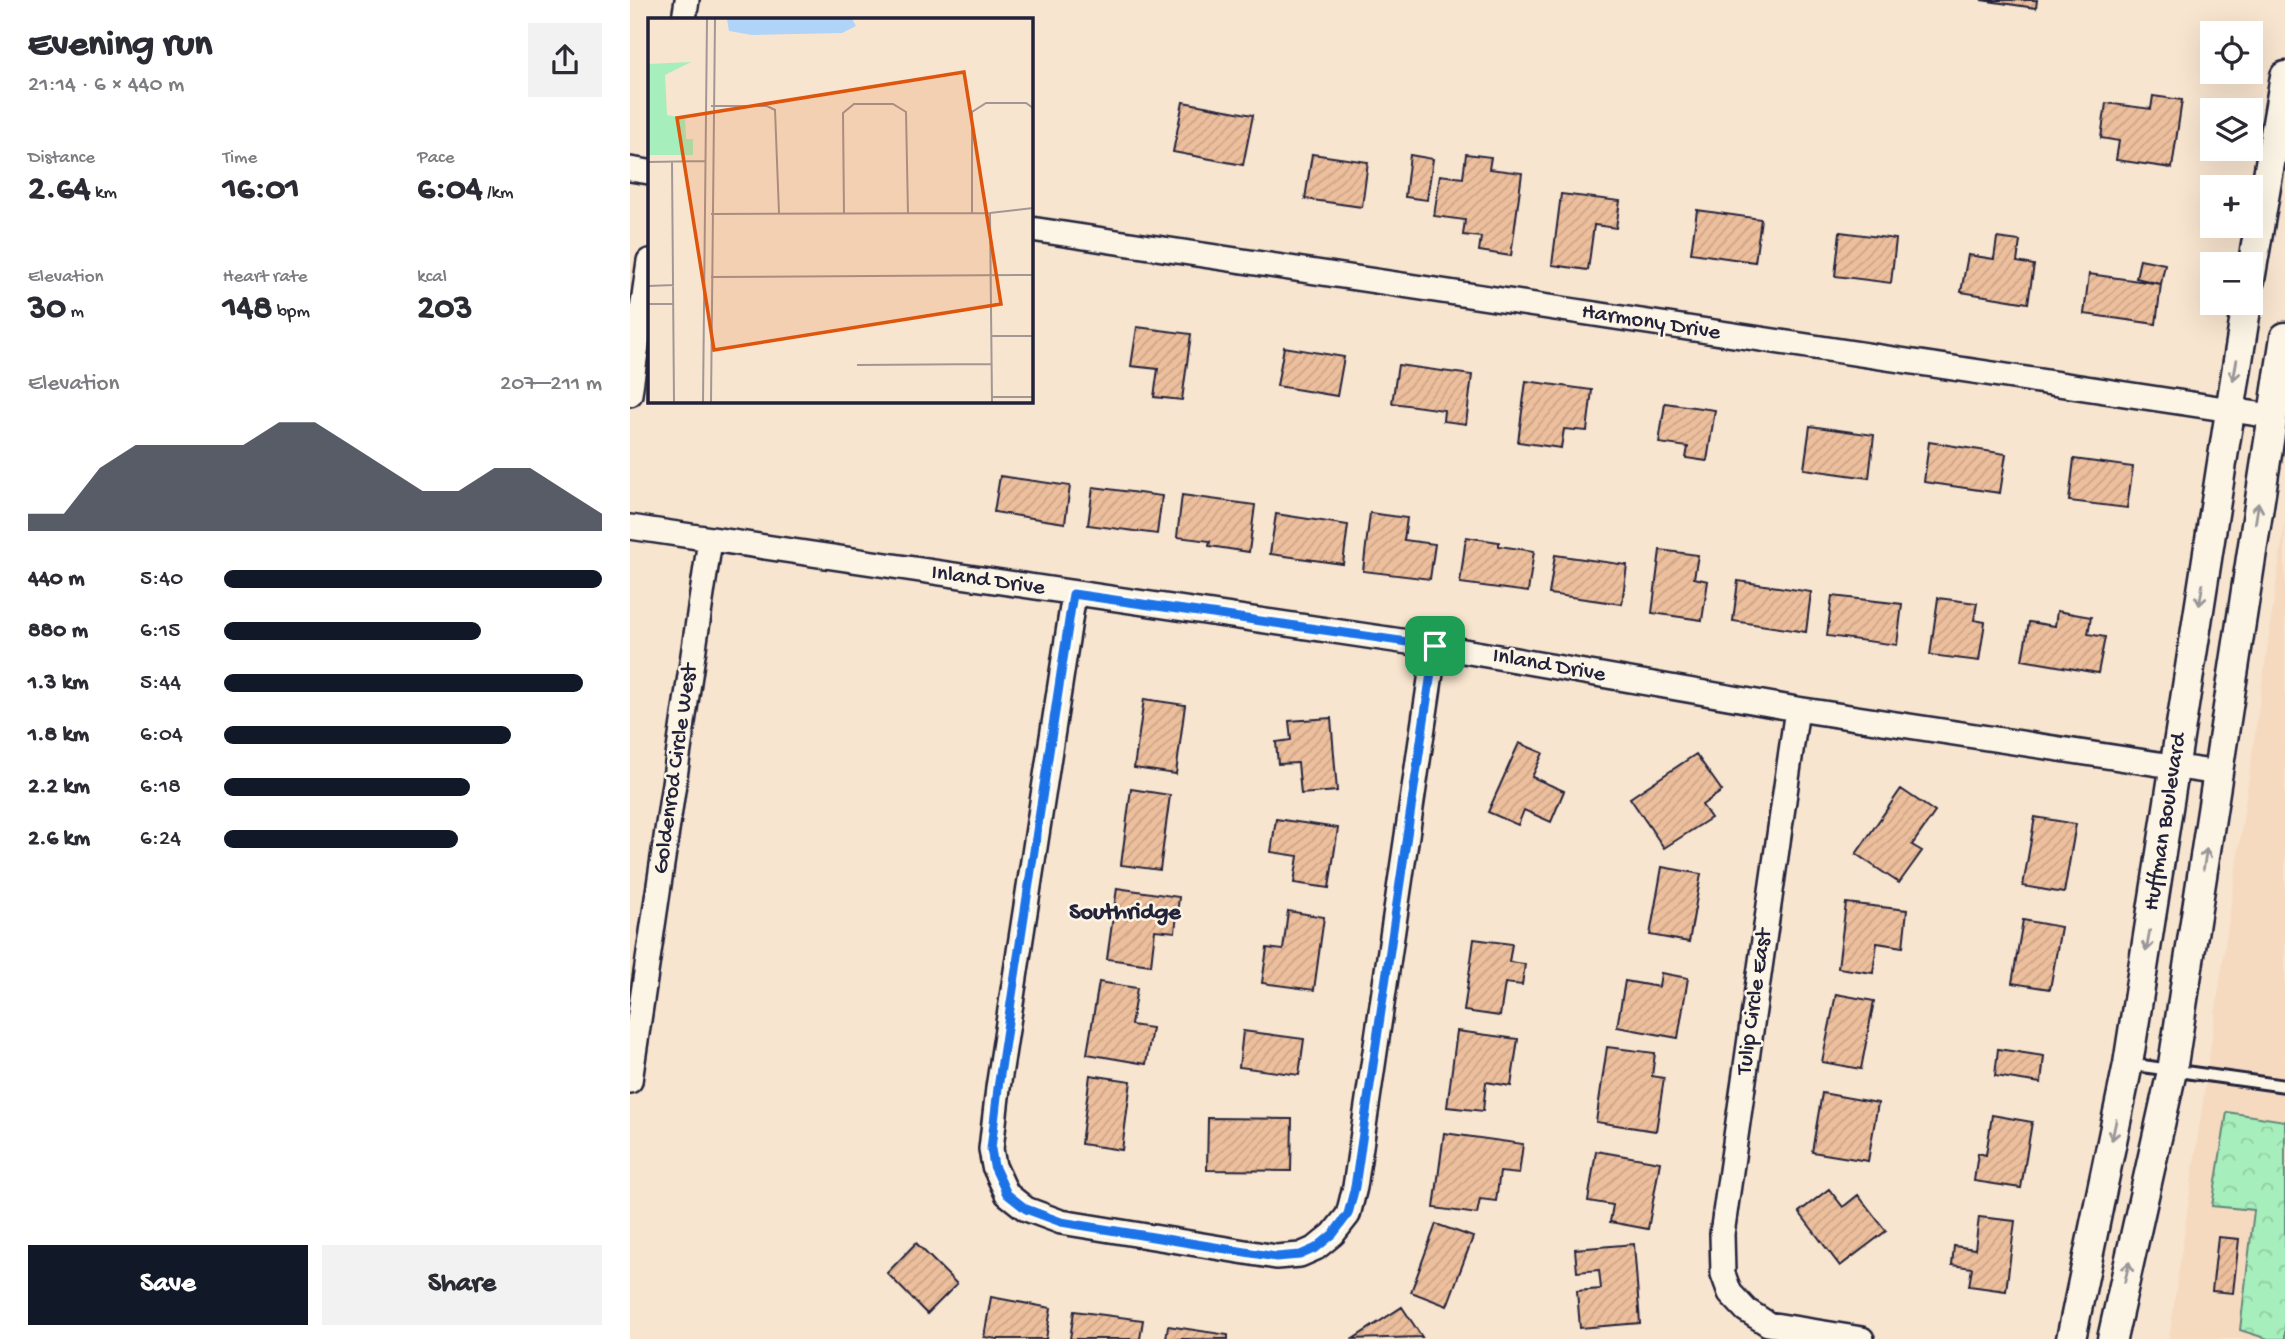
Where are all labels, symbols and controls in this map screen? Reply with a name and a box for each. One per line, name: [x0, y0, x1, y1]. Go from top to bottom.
inset map: [648, 18, 1032, 402]
map controls: [2200, 21, 2263, 315]
button: locate: [2200, 21, 2263, 84]
button: share: [528, 23, 602, 97]
text: Evening run: [28, 24, 212, 68]
text: 21:14 · 6 × 440 m: [28, 72, 184, 99]
button: layers: [2200, 98, 2263, 161]
text: Distance: [28, 147, 95, 170]
text: Time: [223, 147, 257, 170]
text: Pace: [417, 147, 455, 170]
text: 2.64: [28, 170, 90, 211]
text: 16:01: [223, 170, 300, 211]
text: 6:04: [417, 170, 483, 211]
button: +: [2200, 175, 2263, 238]
text: km: [90, 182, 117, 205]
text: /km: [483, 182, 514, 205]
button: −: [2200, 252, 2263, 315]
text: Elevation: [28, 266, 104, 289]
text: Heart rate: [223, 266, 308, 289]
text: kcal: [417, 266, 447, 289]
text: 30: [28, 289, 66, 330]
text: 148: [223, 289, 273, 330]
text: 203: [417, 289, 473, 330]
street label: Harmony Drive: [1580, 299, 1723, 347]
text: m: [66, 301, 84, 324]
text: bpm: [273, 301, 310, 324]
one-way arrow: [2228, 358, 2241, 381]
text: Elevation: [28, 371, 119, 398]
text: 207–211 m: [500, 371, 602, 398]
one-way arrow: [2251, 502, 2264, 525]
street label: Inland Drive: [930, 560, 1048, 602]
text: 440 m: [28, 566, 85, 593]
text: 5:40: [140, 566, 183, 593]
one-way arrow: [2194, 583, 2207, 606]
pin: [1405, 616, 1465, 676]
text: 880 m: [28, 618, 88, 645]
text: 6:15: [140, 618, 180, 645]
icon: arrive: [1416, 627, 1454, 665]
street label: Inland Drive: [1490, 643, 1609, 689]
street label: Goldenrod Circle West: [648, 661, 704, 876]
text: 1.3 km: [28, 670, 88, 697]
text: 5:44: [140, 670, 181, 697]
text: 1.8 km: [28, 722, 89, 749]
text: 6:04: [140, 722, 183, 749]
street label: Huffman Boulevard: [2139, 730, 2194, 913]
text: 2.2 km: [28, 774, 90, 801]
text: 6:18: [140, 774, 181, 801]
text: 2.6 km: [28, 826, 90, 853]
text: 6:24: [140, 826, 181, 853]
one-way arrow: [2199, 848, 2212, 871]
district label: Southridge: [1069, 899, 1182, 928]
street label: Tulip Circle East: [1731, 926, 1779, 1079]
one-way arrow: [2141, 929, 2154, 952]
one-way arrow: [2107, 1118, 2121, 1141]
button: Save: [28, 1245, 308, 1325]
button: Share: [322, 1245, 602, 1325]
one-way arrow: [2121, 1261, 2134, 1284]

